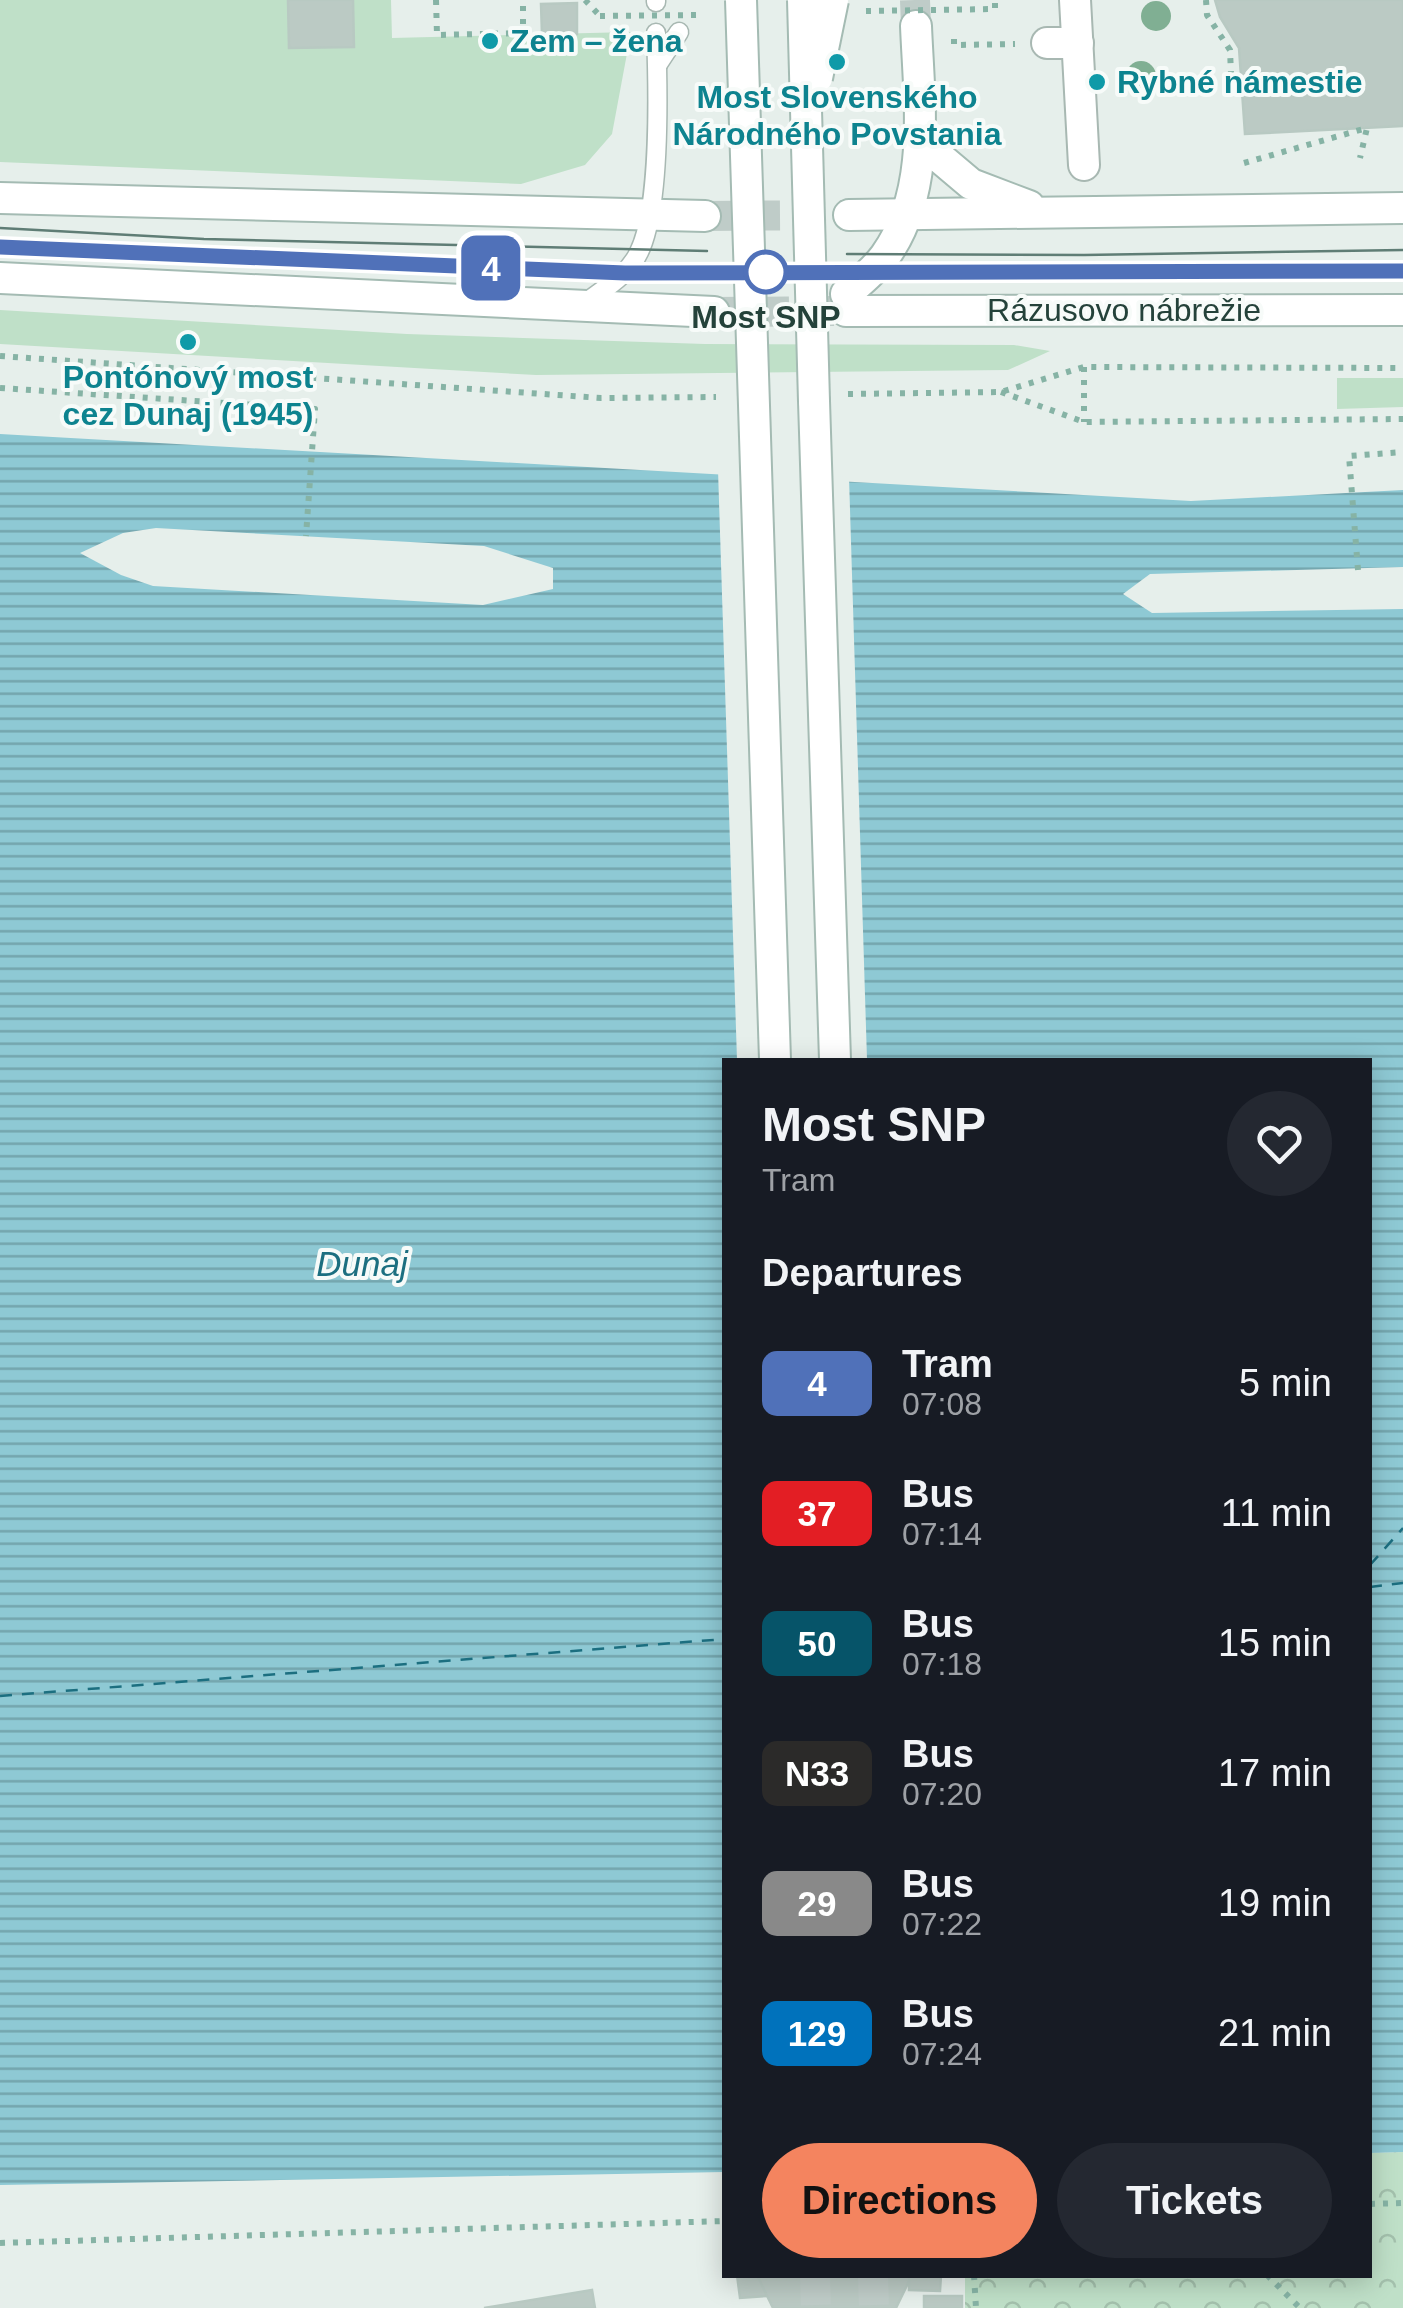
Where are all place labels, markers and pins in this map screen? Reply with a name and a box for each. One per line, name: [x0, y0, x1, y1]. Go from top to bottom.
place label: Zem – žena: [510, 23, 683, 59]
marker: Zem – žena: [479, 30, 501, 52]
marker: Most Slovenského Národného Povstania: [826, 51, 848, 73]
place label: Rybné námestie: [1117, 64, 1362, 100]
marker: Rybné námestie: [1086, 71, 1108, 93]
place label: Most Slovenského Národného Povstania: [673, 79, 1002, 152]
marker: Most SNP: [745, 251, 787, 293]
place label: Most SNP: [691, 299, 841, 335]
marker: Pontónový most cez Dunaj (1945): [177, 331, 199, 353]
place label: Pontónový most cez Dunaj (1945): [63, 359, 314, 432]

